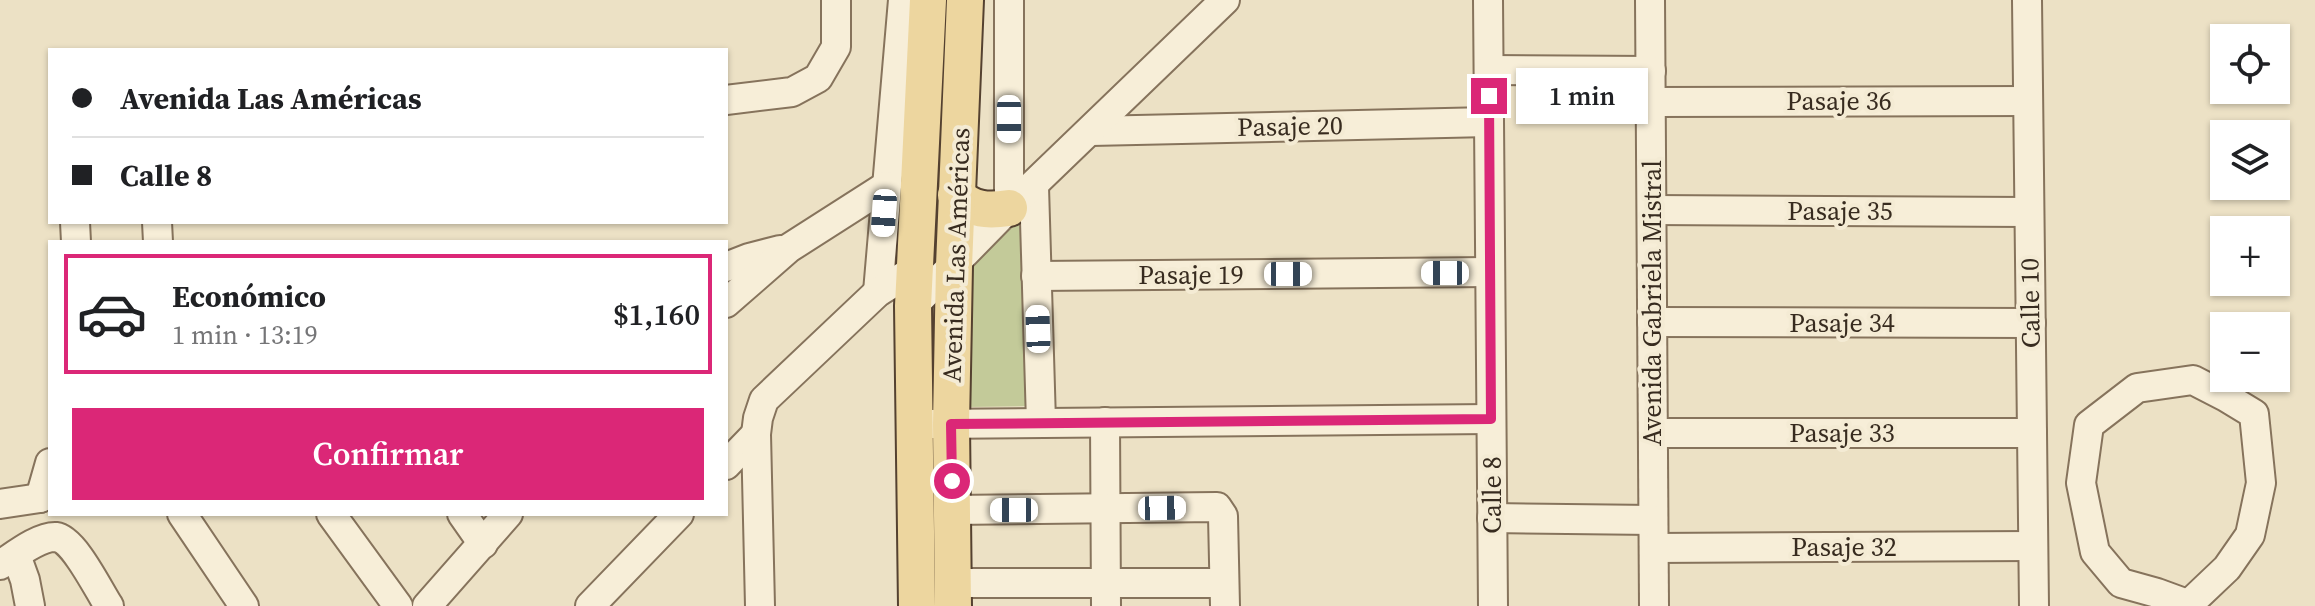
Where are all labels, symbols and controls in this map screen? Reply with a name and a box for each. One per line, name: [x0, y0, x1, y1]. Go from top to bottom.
map controls: [2210, 24, 2290, 392]
button: locate: [2210, 24, 2290, 104]
callout: 1 min: [1517, 68, 1649, 124]
text: Avenida Las Américas: [120, 78, 422, 119]
route end: [1471, 78, 1507, 114]
text: 1 min: [1549, 78, 1615, 114]
street label: Pasaje 36: [1786, 83, 1892, 119]
car: [997, 95, 1021, 143]
street label: Pasaje 20: [1237, 107, 1343, 145]
button: layers: [2210, 120, 2290, 200]
street label: Avenida Las Américas: [934, 127, 978, 383]
text: Calle 8: [120, 155, 212, 196]
street label: Avenida Gabriela Mistral: [1634, 160, 1670, 446]
car: [870, 188, 898, 238]
street label: Pasaje 35: [1787, 193, 1893, 229]
button: +: [2210, 216, 2290, 296]
street label: Pasaje 19: [1138, 257, 1244, 293]
street label: Calle 10: [2011, 257, 2049, 349]
car: [1421, 261, 1469, 285]
car: [1264, 262, 1312, 286]
text: Económico: [172, 276, 326, 317]
icon: car: [76, 278, 148, 350]
text: $1,160: [613, 294, 700, 335]
car: [1025, 305, 1051, 353]
street label: Pasaje 34: [1789, 305, 1895, 341]
button: −: [2210, 312, 2290, 392]
text: 1 min · 13:19: [172, 317, 318, 353]
button: Confirmar: [72, 408, 704, 500]
street label: Pasaje 33: [1789, 415, 1895, 451]
street label: Calle 8: [1474, 456, 1510, 534]
route start: [934, 463, 970, 499]
car: [1138, 496, 1186, 520]
car: [990, 498, 1038, 522]
street label: Pasaje 32: [1791, 529, 1897, 565]

